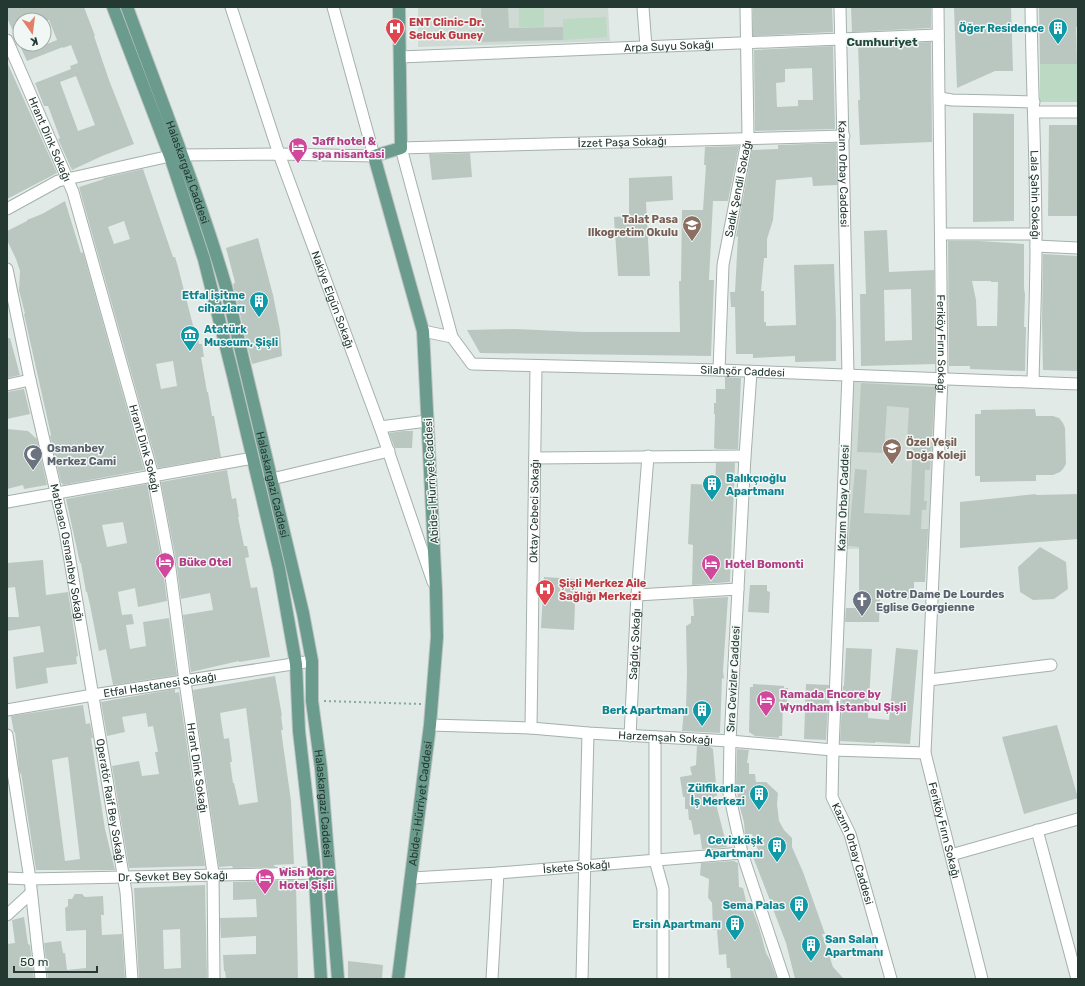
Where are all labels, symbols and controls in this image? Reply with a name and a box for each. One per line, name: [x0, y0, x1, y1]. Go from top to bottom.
north arrow: [12, 12, 52, 52]
place label: ENT Clinic-Dr. Selcuk Guney: [409, 16, 484, 42]
hospital icon: ENT Clinic-Dr. Selcuk Guney: [384, 17, 406, 45]
building icon: Öğer Residence: [1047, 17, 1069, 45]
place label: Öğer Residence: [959, 22, 1044, 35]
text: K: [29, 34, 39, 49]
district label: Cumhuriyet: [846, 35, 918, 49]
street label: Arpa Suyu Sokağı: [624, 38, 714, 55]
street label: Hrant Dink Sokağı: [25, 95, 74, 184]
street label: Halaskargazi Caddesi: [163, 119, 212, 226]
street label: Kazım Orbay Caddesi: [835, 120, 851, 228]
place label: Jaff hotel & spa nisantasi: [312, 135, 385, 161]
street label: İzzet Paşa Sokağı: [578, 135, 667, 150]
hotel icon: Jaff hotel & spa nisantasi: [287, 136, 309, 164]
street label: Sadık Şendil Sokağı: [723, 139, 754, 238]
street label: Lala Şahin Sokağı: [1028, 150, 1042, 240]
place label: Talat Pasa Ilkogretim Okulu: [588, 213, 678, 239]
school or university icon: Talat Pasa Ilkogretim Okulu: [681, 214, 703, 242]
street label: Nakiye Elgün Sokağı: [308, 249, 356, 350]
place label: Etfal işitme cihazları: [182, 289, 245, 315]
building icon: Etfal işitme cihazları: [248, 290, 270, 318]
street label: Feriköy Fırın Sokağı: [934, 294, 948, 394]
place label: Atatürk Museum, Şişli: [204, 323, 278, 349]
museum icon: Atatürk Museum, Şişli: [179, 324, 201, 352]
street label: Silahşör Caddesi: [700, 364, 785, 380]
street label: Hrant Dink Sokağı: [126, 403, 162, 494]
street label: Abide-i Hürriyet Caddesi: [422, 418, 441, 544]
street label: Halaskargazi Caddesi: [253, 430, 291, 539]
place label: Özel Yeşil Doğa Koleji: [906, 436, 966, 462]
school or university icon: Özel Yeşil Doğa Koleji: [881, 437, 903, 465]
place label: Osmanbey Merkez Cami: [47, 442, 116, 468]
mosque icon: Osmanbey Merkez Cami: [22, 443, 44, 471]
street label: Kazım Orbay Caddesi: [835, 444, 852, 552]
street label: Oktay Cebeci Sokağı: [527, 459, 542, 563]
place label: Balıkçıoğlu Apartmanı: [726, 472, 786, 498]
building icon: Balıkçıoğlu Apartmanı: [701, 473, 723, 501]
street label: Matbaacı Osmanbey Sokağı: [47, 483, 86, 622]
hotel icon: Büke Otel: [154, 551, 176, 579]
hotel icon: Hotel Bomonti: [700, 553, 722, 581]
place label: Büke Otel: [179, 556, 232, 569]
place label: Hotel Bomonti: [725, 558, 804, 571]
place label: Şişli Merkez Aile Sağlığı Merkezi: [559, 577, 647, 603]
hospital icon: Şişli Merkez Aile Sağlığı Merkezi: [534, 578, 556, 606]
place label: Notre Dame De Lourdes Eglise Georgienne: [876, 588, 1004, 614]
church icon: Notre Dame De Lourdes Eglise Georgienne: [851, 589, 873, 617]
street label: Sağdıç Sokağı: [627, 608, 643, 680]
street label: Sıra Cevizler Caddesi: [724, 626, 743, 732]
street label: Etfal Hastanesi Sokağı: [102, 670, 217, 700]
place label: Ramada Encore by Wyndham İstanbul Şişli: [780, 688, 906, 714]
hotel icon: Ramada Encore by Wyndham İstanbul Şişli: [755, 689, 777, 717]
building icon: Berk Apartmanı: [691, 699, 713, 727]
place label: Berk Apartmanı: [602, 704, 688, 717]
street label: Hrant Dink Sokağı: [184, 722, 210, 814]
street label: Harzemşah Sokağı: [618, 729, 713, 747]
street label: Operatör Raif Bey Sokağı: [93, 738, 127, 864]
street label: Abide-i Hürriyet Caddesi: [406, 740, 435, 867]
street label: Halaskargazi Caddesi: [312, 749, 334, 858]
street label: Feriköy Fırın Sokağı: [926, 781, 962, 880]
place label: Zülfikarlar İş Merkezi: [688, 782, 745, 808]
building icon: Zülfikarlar İş Merkezi: [748, 783, 770, 811]
street label: Kazım Orbay Caddesi: [829, 801, 876, 906]
place label: Cevizköşk Apartmanı: [705, 834, 764, 860]
building icon: Cevizköşk Apartmanı: [766, 835, 788, 863]
street label: İskete Sokağı: [542, 858, 611, 876]
place label: Wish More Hotel Şişli: [279, 866, 335, 892]
hotel icon: Wish More Hotel Şişli: [254, 867, 276, 895]
street label: Dr. Şevket Bey Sokağı: [118, 869, 228, 884]
building icon: Sema Palas: [788, 894, 810, 922]
place label: Sema Palas: [723, 899, 785, 912]
building icon: Ersin Apartmanı: [724, 913, 746, 941]
place label: Ersin Apartmanı: [632, 918, 721, 931]
place label: San Salan Apartmanı: [825, 933, 883, 959]
building icon: San Salan Apartmanı: [800, 934, 822, 962]
scale bar: [14, 948, 97, 974]
text: 50 m: [20, 955, 48, 969]

